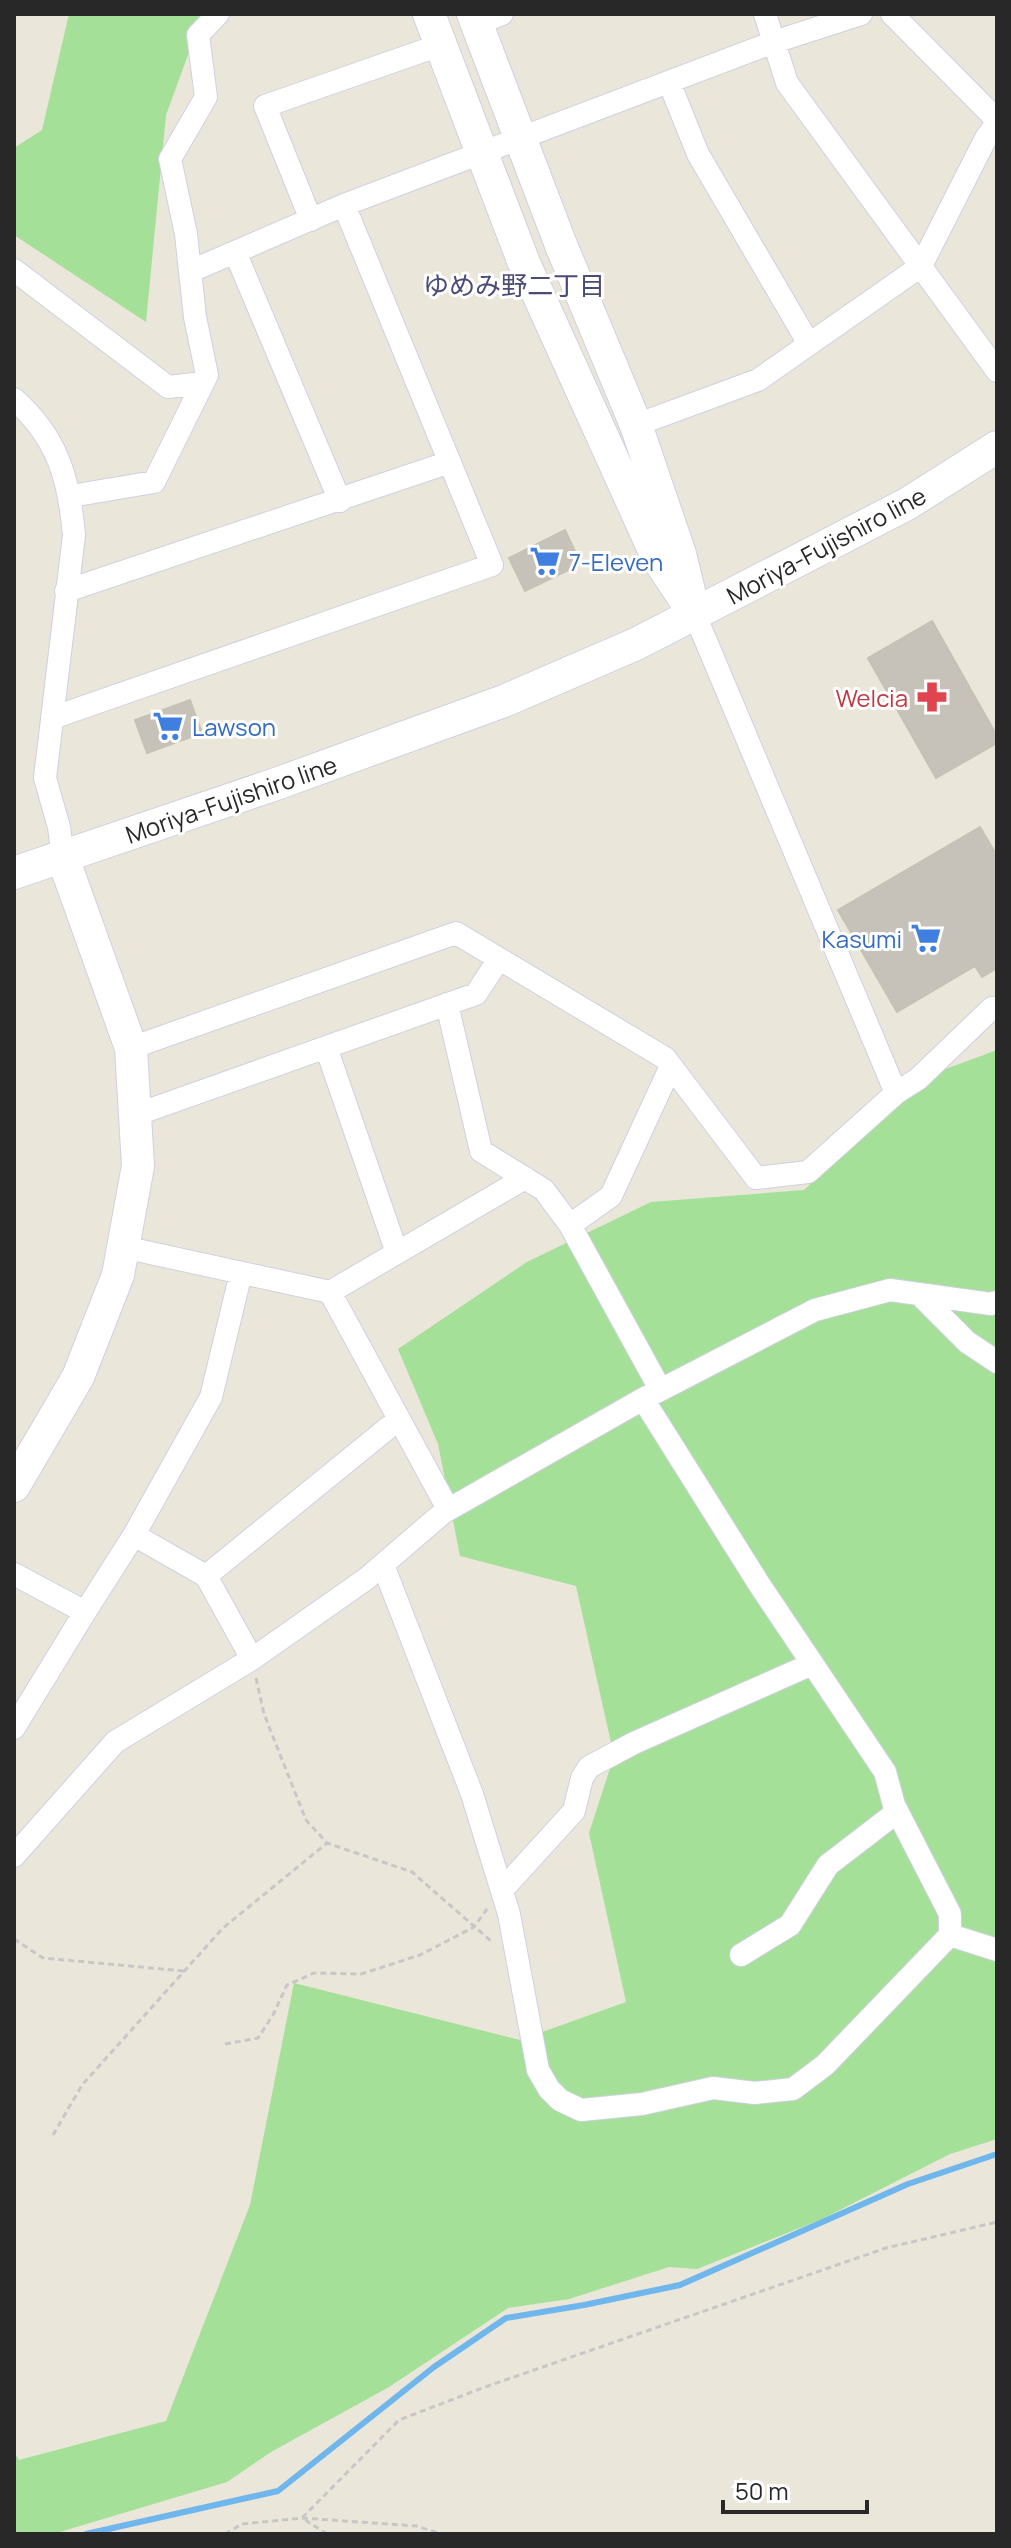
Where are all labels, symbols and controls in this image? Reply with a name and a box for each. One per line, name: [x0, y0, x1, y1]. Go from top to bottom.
district label: ゆめみ野二丁目: [423, 267, 605, 303]
street label: Moriya-Fujishiro line: [720, 478, 932, 612]
supermarket icon: 7-Eleven: [528, 544, 562, 578]
place label: 7-Eleven: [569, 545, 663, 578]
pharmacy icon: Welcia: [915, 680, 949, 714]
place label: Welcia: [835, 681, 908, 714]
supermarket icon: Lawson: [151, 709, 185, 743]
place label: Lawson: [192, 710, 276, 743]
street label: Moriya-Fujishiro line: [121, 747, 341, 851]
supermarket icon: Kasumi: [909, 921, 943, 955]
place label: Kasumi: [822, 922, 902, 955]
scale bar: [723, 2464, 867, 2514]
text: 50 m: [735, 2474, 789, 2507]

